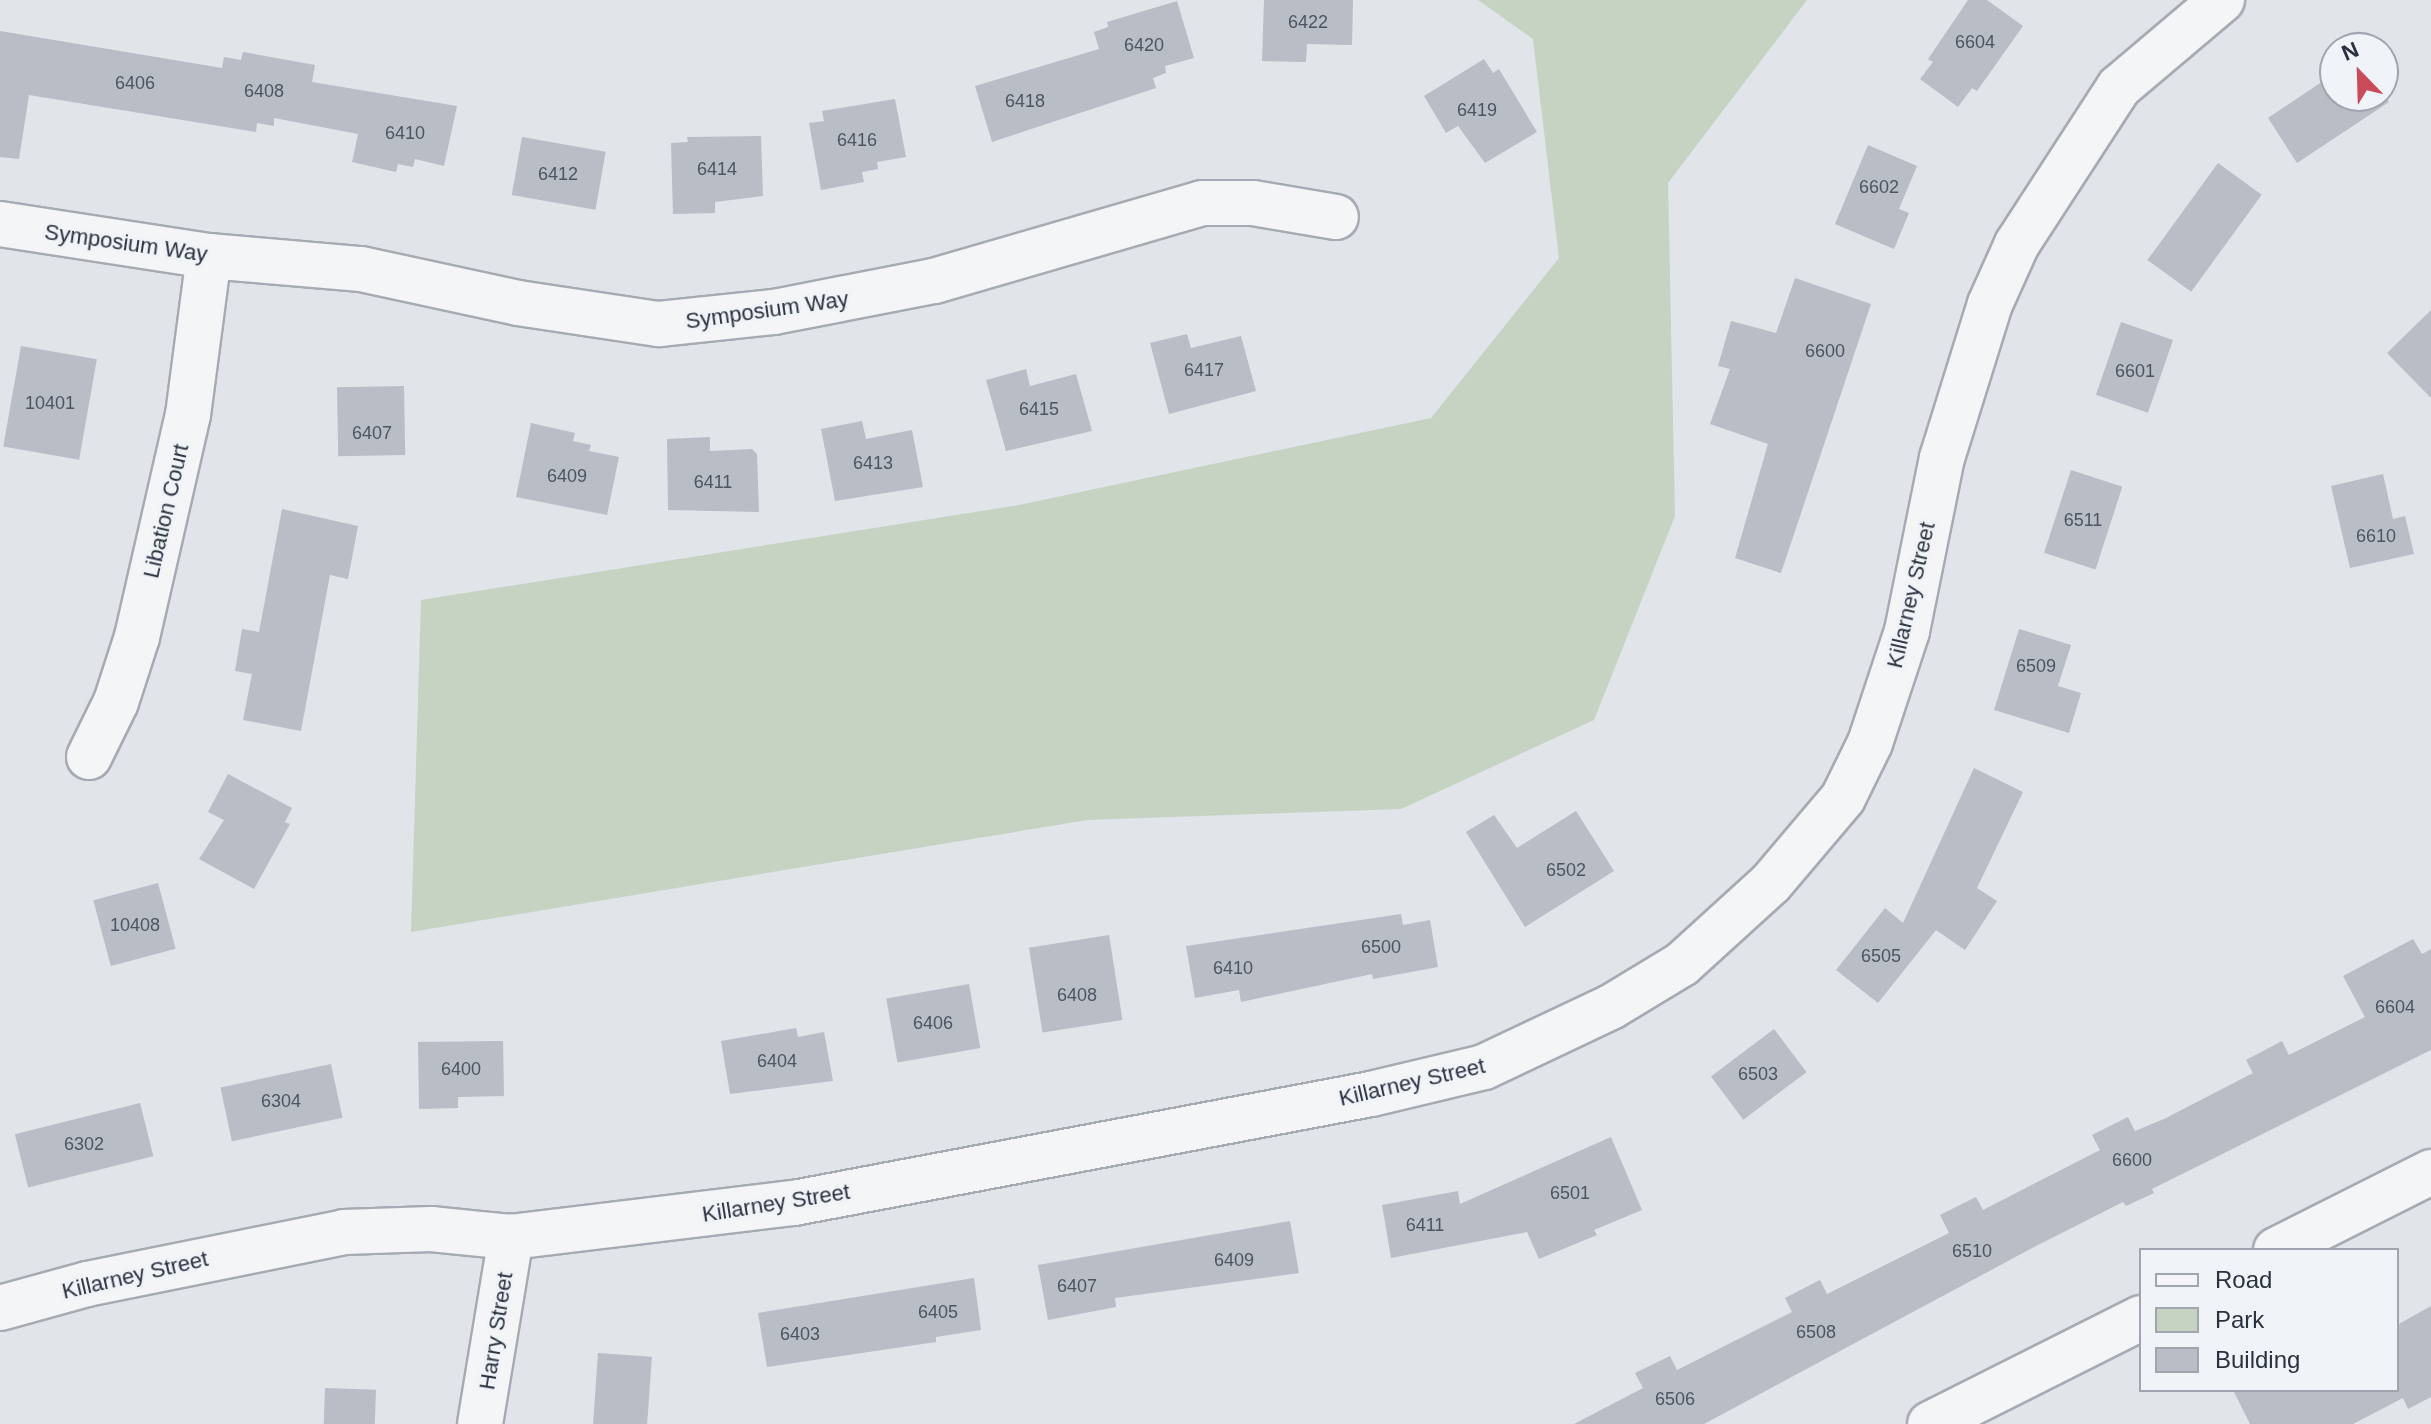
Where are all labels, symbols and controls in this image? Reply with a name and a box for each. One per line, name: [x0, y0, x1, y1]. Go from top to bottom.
house number: 6422: [1288, 11, 1328, 33]
house number: 6604: [1955, 31, 1995, 53]
north arrow: [2319, 32, 2399, 112]
house number: 6420: [1124, 34, 1164, 56]
text: N: [2338, 37, 2362, 66]
house number: 6406: [115, 72, 155, 94]
house number: 6408: [244, 80, 284, 102]
house number: 6418: [1005, 90, 1045, 112]
house number: 6419: [1457, 99, 1497, 121]
house number: 6410: [385, 122, 425, 144]
house number: 6416: [837, 129, 877, 151]
house number: 6414: [697, 158, 737, 180]
house number: 6412: [538, 163, 578, 185]
house number: 6602: [1859, 176, 1899, 198]
street label: Symposium Way: [43, 219, 209, 267]
street label: Symposium Way: [684, 286, 850, 334]
house number: 6600: [1805, 340, 1845, 362]
house number: 6417: [1184, 359, 1224, 381]
house number: 6601: [2115, 360, 2155, 382]
house number: 10401: [25, 392, 75, 414]
house number: 6415: [1019, 398, 1059, 420]
house number: 6407: [352, 422, 392, 444]
street label: Libation Court: [138, 441, 194, 581]
house number: 6413: [853, 452, 893, 474]
house number: 6409: [547, 465, 587, 487]
house number: 6411: [694, 471, 732, 493]
house number: 6511: [2064, 509, 2102, 531]
street label: Killarney Street: [1881, 519, 1941, 671]
house number: 6610: [2356, 525, 2396, 547]
house number: 6509: [2016, 655, 2056, 677]
house number: 6502: [1546, 859, 1586, 881]
house number: 10408: [110, 914, 160, 936]
house number: 6500: [1361, 936, 1401, 958]
house number: 6505: [1861, 945, 1901, 967]
house number: 6410: [1213, 957, 1253, 979]
house number: 6408: [1057, 984, 1097, 1006]
house number: 6604: [2375, 996, 2415, 1018]
house number: 6406: [913, 1012, 953, 1034]
house number: 6404: [757, 1050, 797, 1072]
street label: Killarney Street: [1336, 1052, 1488, 1112]
house number: 6400: [441, 1058, 481, 1080]
house number: 6503: [1738, 1063, 1778, 1085]
house number: 6304: [261, 1090, 301, 1112]
house number: 6302: [64, 1133, 104, 1155]
house number: 6600: [2112, 1149, 2152, 1171]
street label: Killarney Street: [700, 1178, 852, 1228]
house number: 6501: [1550, 1182, 1590, 1204]
house number: 6411: [1406, 1214, 1444, 1236]
house number: 6510: [1952, 1240, 1992, 1262]
street label: Killarney Street: [59, 1245, 211, 1305]
legend: [2139, 1248, 2399, 1392]
house number: 6409: [1214, 1249, 1254, 1271]
text: Road: [2215, 1266, 2272, 1293]
street label: Harry Street: [474, 1270, 518, 1392]
house number: 6407: [1057, 1275, 1097, 1297]
house number: 6405: [918, 1301, 958, 1323]
text: Park: [2215, 1306, 2264, 1333]
house number: 6508: [1796, 1321, 1836, 1343]
house number: 6403: [780, 1323, 820, 1345]
text: Building: [2215, 1346, 2300, 1373]
house number: 6506: [1655, 1388, 1695, 1410]

